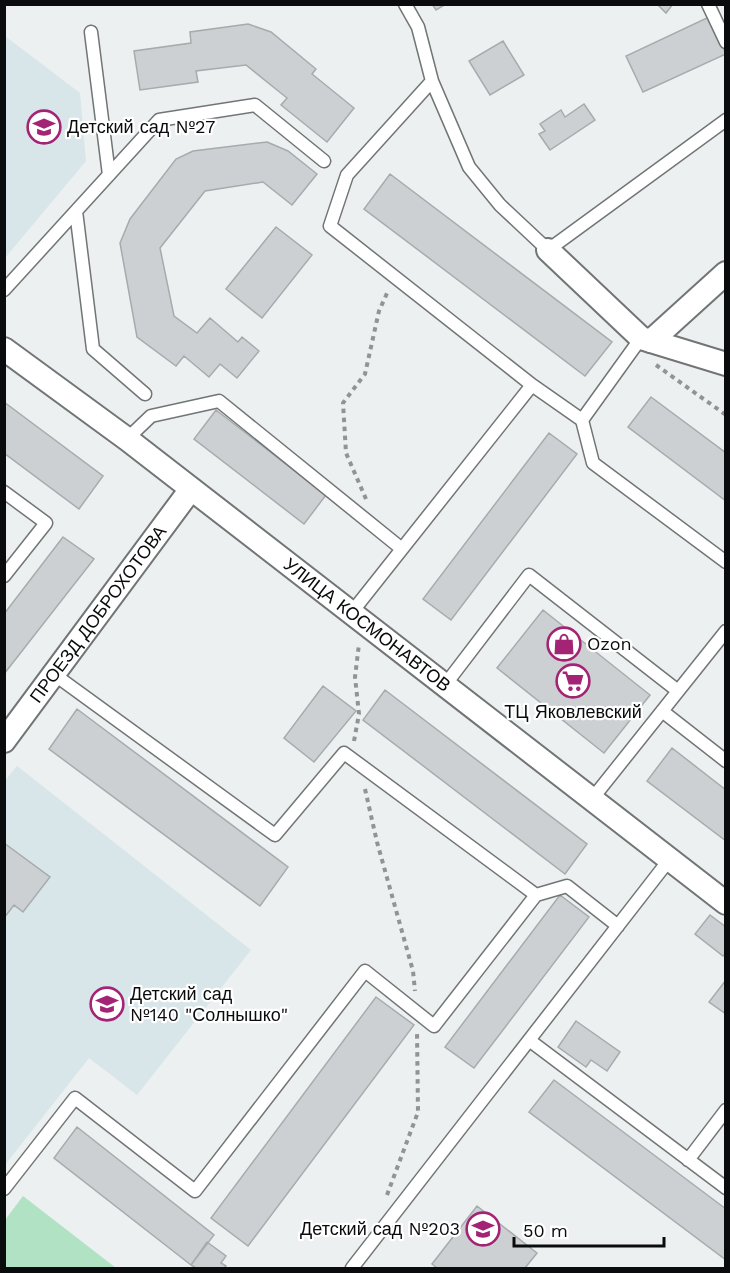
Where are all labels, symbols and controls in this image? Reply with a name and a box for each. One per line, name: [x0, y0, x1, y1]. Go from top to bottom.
school or university icon: Детский сад №27: [26, 109, 62, 145]
place label: Детский сад №27: [67, 116, 215, 137]
street label: ПРОЕЗД ДОБРОХОТОВА: [25, 521, 170, 707]
street label: УЛИЦА КОСМОНАВТОВ: [280, 553, 455, 696]
shop icon: Ozon: [546, 626, 582, 662]
place label: Ozon: [587, 633, 632, 654]
supermarket icon: ТЦ Яковлевский: [555, 663, 591, 699]
place label: ТЦ Яковлевский: [504, 701, 642, 722]
place label: Детский сад №140 "Солнышко": [130, 983, 288, 1025]
school or university icon: Детский сад №140 "Солнышко": [89, 986, 125, 1022]
scale bar: [514, 1210, 664, 1248]
school or university icon: Детский сад №203: [465, 1211, 501, 1247]
place label: Детский сад №203: [300, 1218, 460, 1239]
text: 50 m: [523, 1220, 568, 1241]

